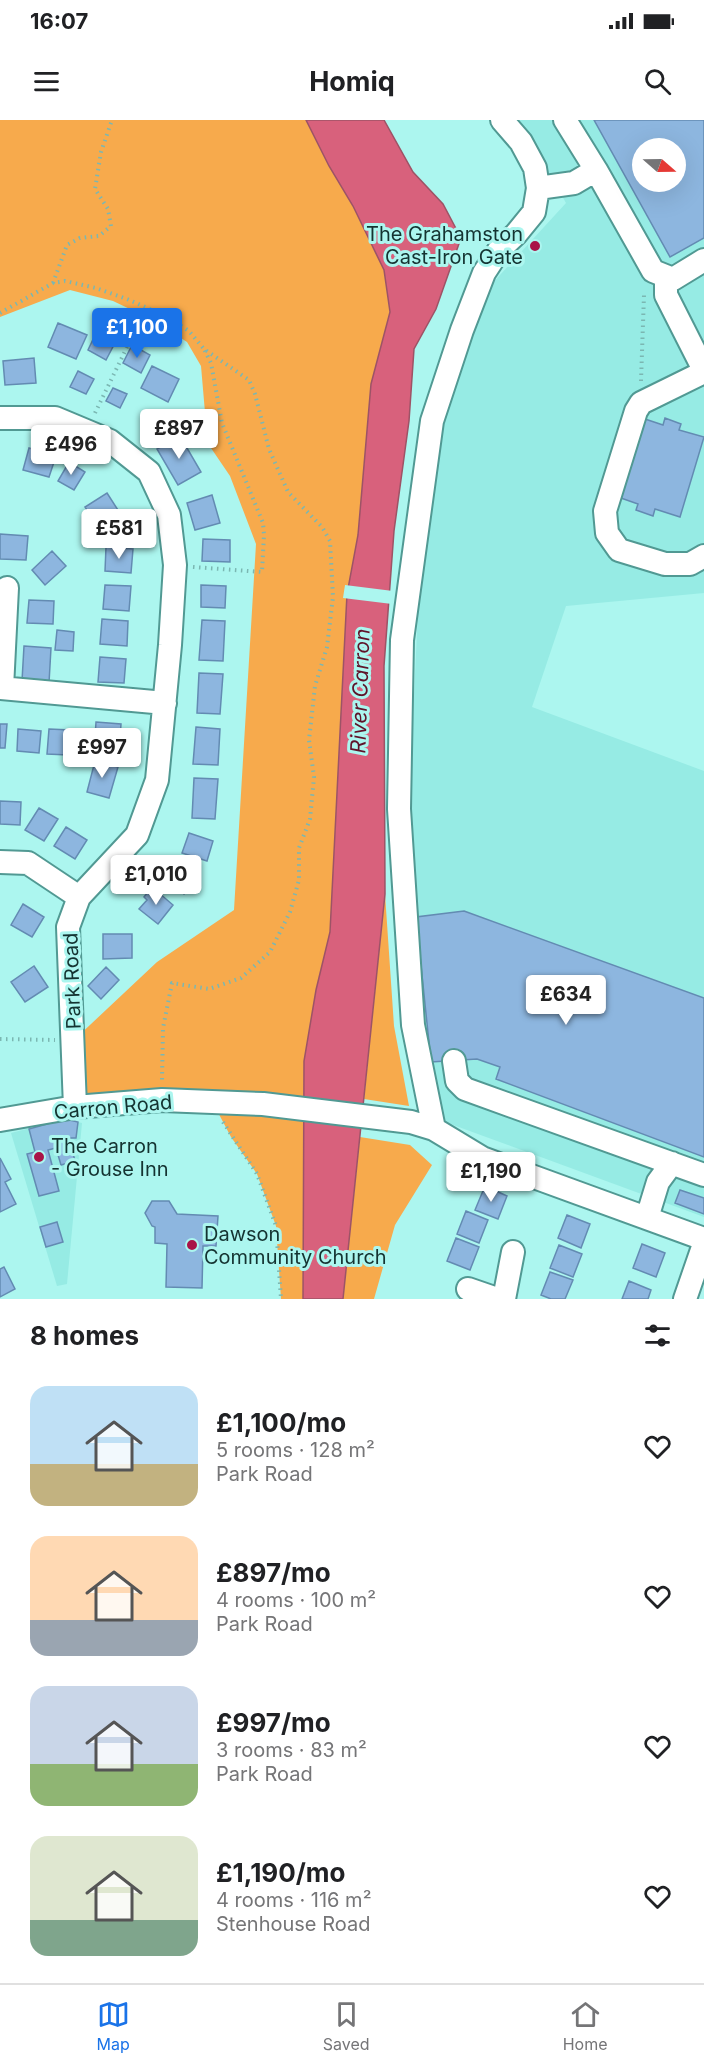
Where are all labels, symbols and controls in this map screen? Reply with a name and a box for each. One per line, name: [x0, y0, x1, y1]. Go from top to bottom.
text: 16:07: [30, 8, 88, 34]
icon: menu: [30, 65, 63, 98]
text: Homiq: [309, 65, 395, 98]
icon: search: [641, 65, 674, 98]
north arrow: [632, 138, 686, 192]
map controls: [632, 138, 686, 192]
place label: The Grahamston Cast-Iron Gate: [366, 222, 523, 269]
marker: The Grahamston Cast-Iron Gate: [528, 239, 542, 253]
pin: £1,100: [88, 308, 186, 359]
text: £1,100: [106, 315, 168, 339]
pin: £897: [143, 409, 215, 460]
text: £897: [154, 416, 204, 440]
pin: £496: [35, 425, 107, 476]
text: £496: [45, 432, 97, 456]
pin: £581: [83, 509, 155, 560]
text: £581: [95, 516, 143, 540]
water label: River Carron: [345, 628, 375, 754]
pin: £997: [66, 728, 138, 779]
text: £997: [77, 735, 127, 759]
pin: £1,010: [107, 855, 205, 906]
text: £1,010: [124, 862, 188, 886]
street label: Park Road: [58, 932, 86, 1030]
pin: £634: [530, 975, 602, 1026]
text: £634: [540, 982, 592, 1006]
street label: Carron Road: [53, 1090, 173, 1124]
place label: The Carron - Grouse Inn: [51, 1134, 169, 1181]
marker: The Carron - Grouse Inn: [32, 1150, 46, 1164]
pin: £1,190: [442, 1152, 540, 1203]
text: £1,190: [460, 1159, 522, 1183]
place label: Dawson Community Church: [204, 1222, 387, 1269]
marker: Dawson Community Church: [185, 1238, 199, 1252]
icon: filters: [641, 1319, 674, 1352]
text: 8 homes: [30, 1320, 139, 1351]
text: £1,100/mo: [216, 1407, 346, 1438]
icon: home: [78, 1410, 150, 1482]
icon: heart: [641, 1430, 674, 1463]
text: 5 rooms · 128 m²: [216, 1438, 375, 1462]
text: Park Road: [216, 1462, 313, 1486]
text: £897/mo: [216, 1557, 331, 1588]
icon: home: [78, 1560, 150, 1632]
icon: heart: [641, 1580, 674, 1613]
text: 4 rooms · 100 m²: [216, 1588, 376, 1612]
text: Park Road: [216, 1612, 313, 1636]
text: £997/mo: [216, 1707, 331, 1738]
icon: home: [78, 1710, 150, 1782]
icon: heart: [641, 1730, 674, 1763]
text: 3 rooms · 83 m²: [216, 1738, 367, 1762]
text: Park Road: [216, 1762, 313, 1786]
text: £1,190/mo: [216, 1857, 346, 1888]
icon: home: [78, 1860, 150, 1932]
icon: heart: [641, 1880, 674, 1913]
text: 4 rooms · 116 m²: [216, 1888, 371, 1912]
text: Stenhouse Road: [216, 1912, 370, 1936]
tab: Map: [97, 1998, 130, 2054]
tab: Saved: [323, 1998, 370, 2054]
tab: Home: [563, 1998, 607, 2054]

